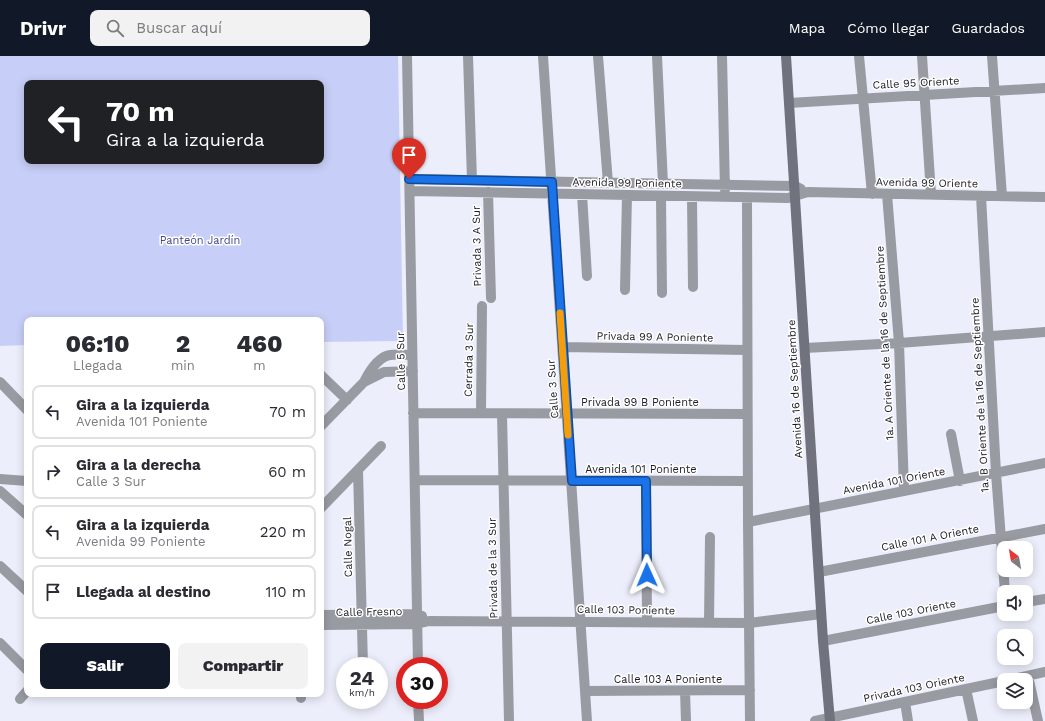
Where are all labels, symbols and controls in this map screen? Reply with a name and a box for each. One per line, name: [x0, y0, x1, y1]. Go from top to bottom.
search box: [90, 10, 370, 46]
text: Drivr: [20, 17, 66, 40]
icon: search: [104, 17, 126, 39]
text: Buscar aquí: [136, 19, 222, 37]
text: Mapa: [789, 20, 825, 36]
text: Cómo llegar: [847, 20, 930, 36]
text: Guardados: [952, 20, 1025, 36]
street label: Calle 95 Oriente: [872, 74, 960, 92]
text: 70 m: [106, 95, 175, 128]
icon: left: [40, 96, 92, 148]
text: Gira a la izquierda: [106, 129, 265, 150]
pin: [392, 138, 426, 179]
icon: arrive: [398, 144, 420, 166]
street label: Avenida 99 Poniente: [572, 176, 682, 190]
street label: Avenida 99 Oriente: [876, 176, 978, 190]
street label: Privada 3 A Sur: [470, 205, 484, 287]
park label: Panteón Jardín: [160, 234, 240, 247]
street label: 1a. A Oriente de la 16 de Septiembre: [873, 246, 897, 440]
street label: 1a. B Oriente de la 16 de Septiembre: [968, 297, 992, 493]
street label: Avenida 16 de Septiembre: [785, 319, 805, 459]
street label: Cerrada 3 Sur: [462, 322, 476, 397]
street label: Privada 99 A Poniente: [596, 329, 714, 345]
text: 06:10: [65, 330, 130, 358]
text: 2: [176, 330, 190, 358]
text: 460: [236, 330, 283, 358]
street label: Calle 5 Sur: [394, 331, 408, 391]
text: Llegada: [73, 358, 122, 373]
text: min: [171, 358, 195, 373]
text: m: [253, 358, 266, 373]
street label: Calle 3 Sur: [544, 359, 562, 419]
text: Gira a la izquierda: [76, 396, 209, 414]
street label: Privada 99 B Poniente: [581, 396, 699, 409]
icon: left: [42, 401, 64, 423]
text: 70 m: [269, 403, 306, 421]
text: Avenida 101 Poniente: [76, 414, 207, 429]
text: Gira a la derecha: [76, 456, 201, 474]
icon: right: [42, 461, 64, 483]
text: 60 m: [268, 463, 306, 481]
street label: Avenida 101 Poniente: [585, 463, 697, 476]
street label: Avenida 101 Oriente: [842, 465, 946, 497]
text: Calle 3 Sur: [76, 474, 146, 489]
text: Gira a la izquierda: [76, 516, 209, 534]
street label: Calle Nogal: [341, 516, 355, 577]
street label: Privada de la 3 Sur: [486, 517, 500, 619]
icon: left: [42, 521, 64, 543]
street label: Calle 101 A Oriente: [880, 522, 980, 554]
text: 220 m: [260, 523, 306, 541]
text: Avenida 99 Poniente: [76, 534, 206, 549]
north arrow: [997, 541, 1033, 577]
map controls: [997, 541, 1033, 709]
position arrow: [626, 554, 668, 596]
icon: arrive: [42, 581, 64, 603]
text: Llegada al destino: [76, 583, 211, 601]
text: 110 m: [266, 583, 306, 601]
button: sound: [997, 585, 1033, 621]
street label: Calle 103 Oriente: [865, 597, 957, 627]
street label: Calle 103 Poniente: [577, 603, 675, 617]
street label: Calle Fresno: [336, 605, 402, 619]
button: search: [997, 629, 1033, 665]
button: Salir: [40, 643, 170, 689]
button: Compartir: [178, 643, 308, 689]
speed limit sign: 30: [396, 657, 448, 709]
text: 24: [350, 666, 374, 690]
street label: Privada 103 Oriente: [862, 671, 966, 705]
street label: Calle 103 A Poniente: [614, 673, 722, 686]
button: layers: [997, 673, 1033, 709]
text: km/h: [349, 687, 375, 698]

